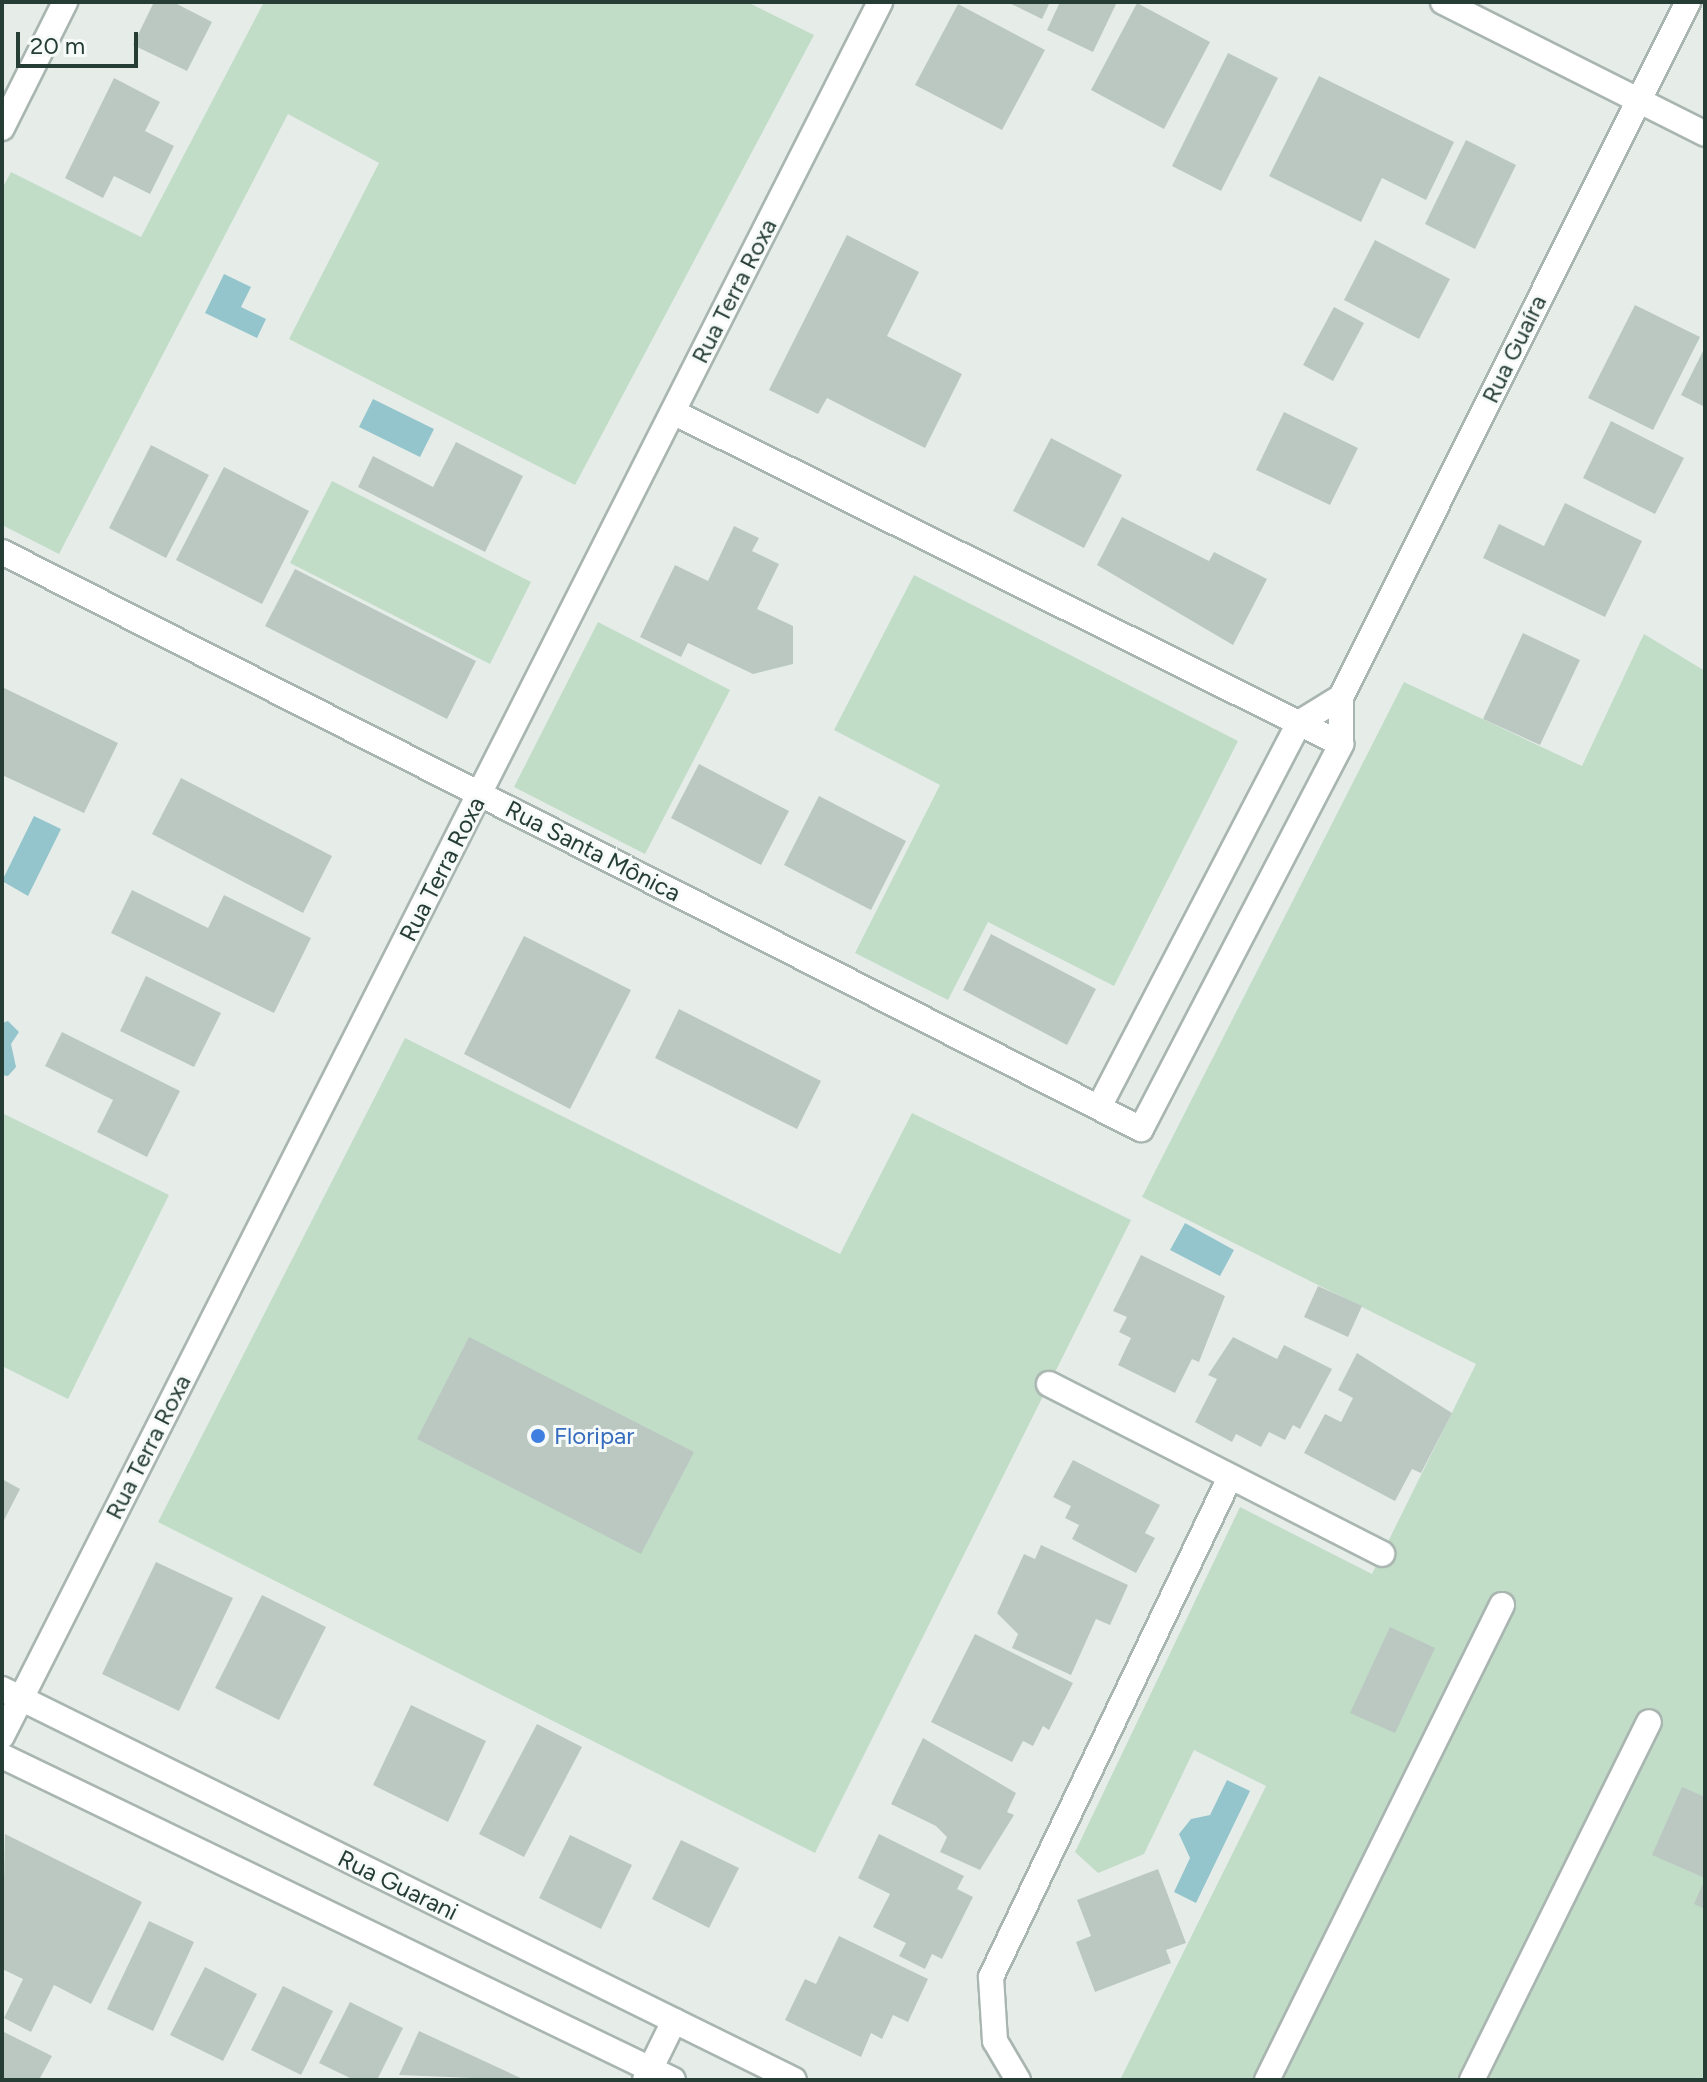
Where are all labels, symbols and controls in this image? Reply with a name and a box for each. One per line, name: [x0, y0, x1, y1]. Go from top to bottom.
scale bar: [20, 16, 142, 66]
text: 20 m: [30, 31, 85, 60]
street label: Rua Terra Roxa: [685, 214, 783, 368]
street label: Rua Guaíra: [1476, 290, 1552, 408]
street label: Rua Terra Roxa: [393, 792, 491, 946]
street label: Rua Santa Mônica: [501, 794, 685, 908]
street label: Rua Terra Roxa: [99, 1370, 197, 1524]
place label: Floripar: [554, 1422, 634, 1450]
marker: Floripar: [529, 1427, 547, 1445]
street label: Rua Guarani: [333, 1844, 463, 1926]

